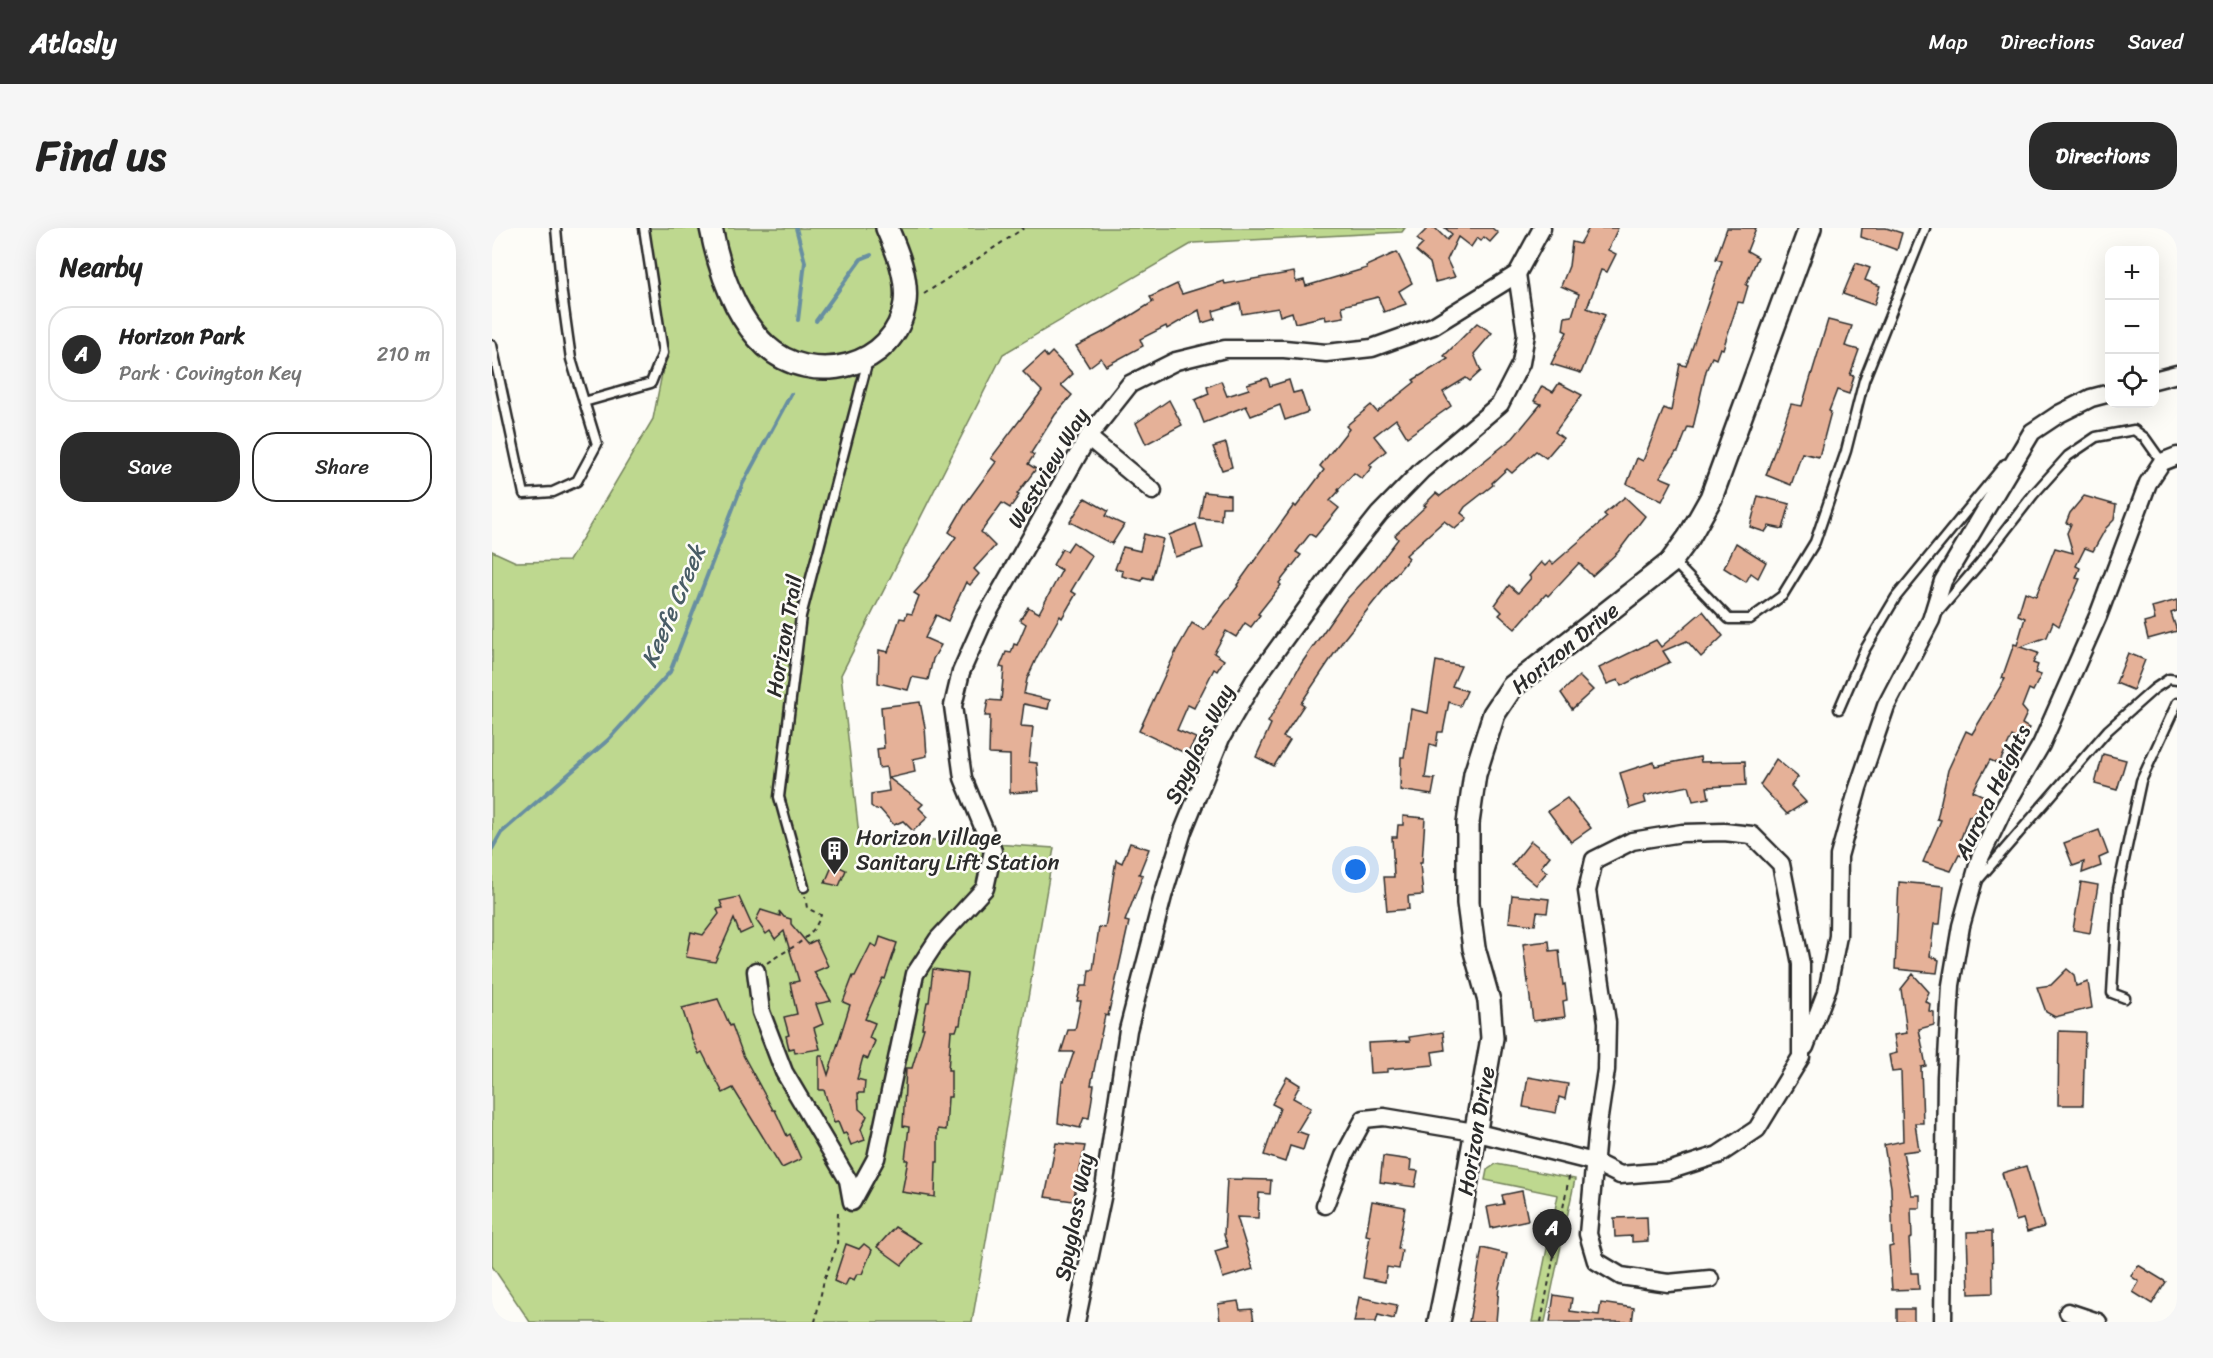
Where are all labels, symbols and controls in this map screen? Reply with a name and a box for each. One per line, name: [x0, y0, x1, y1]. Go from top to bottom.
text: Atlasly: [30, 18, 117, 67]
text: Map: [1929, 23, 1967, 61]
text: Directions: [2000, 23, 2095, 61]
text: Saved: [2128, 23, 2183, 61]
text: Find us: [36, 119, 166, 193]
button: Directions: [2029, 122, 2177, 190]
text: Nearby: [60, 244, 142, 290]
map controls: [2105, 246, 2159, 408]
button: +: [2105, 246, 2159, 300]
button: −: [2105, 300, 2159, 354]
text: Horizon Park: [119, 317, 245, 356]
text: A: [75, 337, 88, 372]
text: 210 m: [377, 337, 430, 372]
button: locate: [2105, 354, 2159, 408]
text: Park · Covington Key: [119, 356, 301, 391]
street label: Westview Way: [996, 399, 1100, 536]
button: Save: [60, 432, 240, 502]
button: Share: [252, 432, 432, 502]
water label: Keefe Creek: [628, 537, 718, 674]
street label: Horizon Trail: [754, 571, 814, 700]
street label: Horizon Drive: [1502, 592, 1628, 704]
street label: Spyglass Way: [1153, 677, 1245, 811]
street label: Aurora Heights: [1942, 718, 2042, 867]
place label: Horizon Village Sanitary Lift Station: [856, 818, 1059, 882]
building icon: Horizon Village Sanitary Lift Station: [819, 834, 851, 876]
your location: [1341, 855, 1370, 884]
street label: Horizon Drive: [1445, 1063, 1507, 1199]
street label: Spyglass Way: [1042, 1149, 1106, 1284]
pin: A: [1532, 1210, 1572, 1259]

